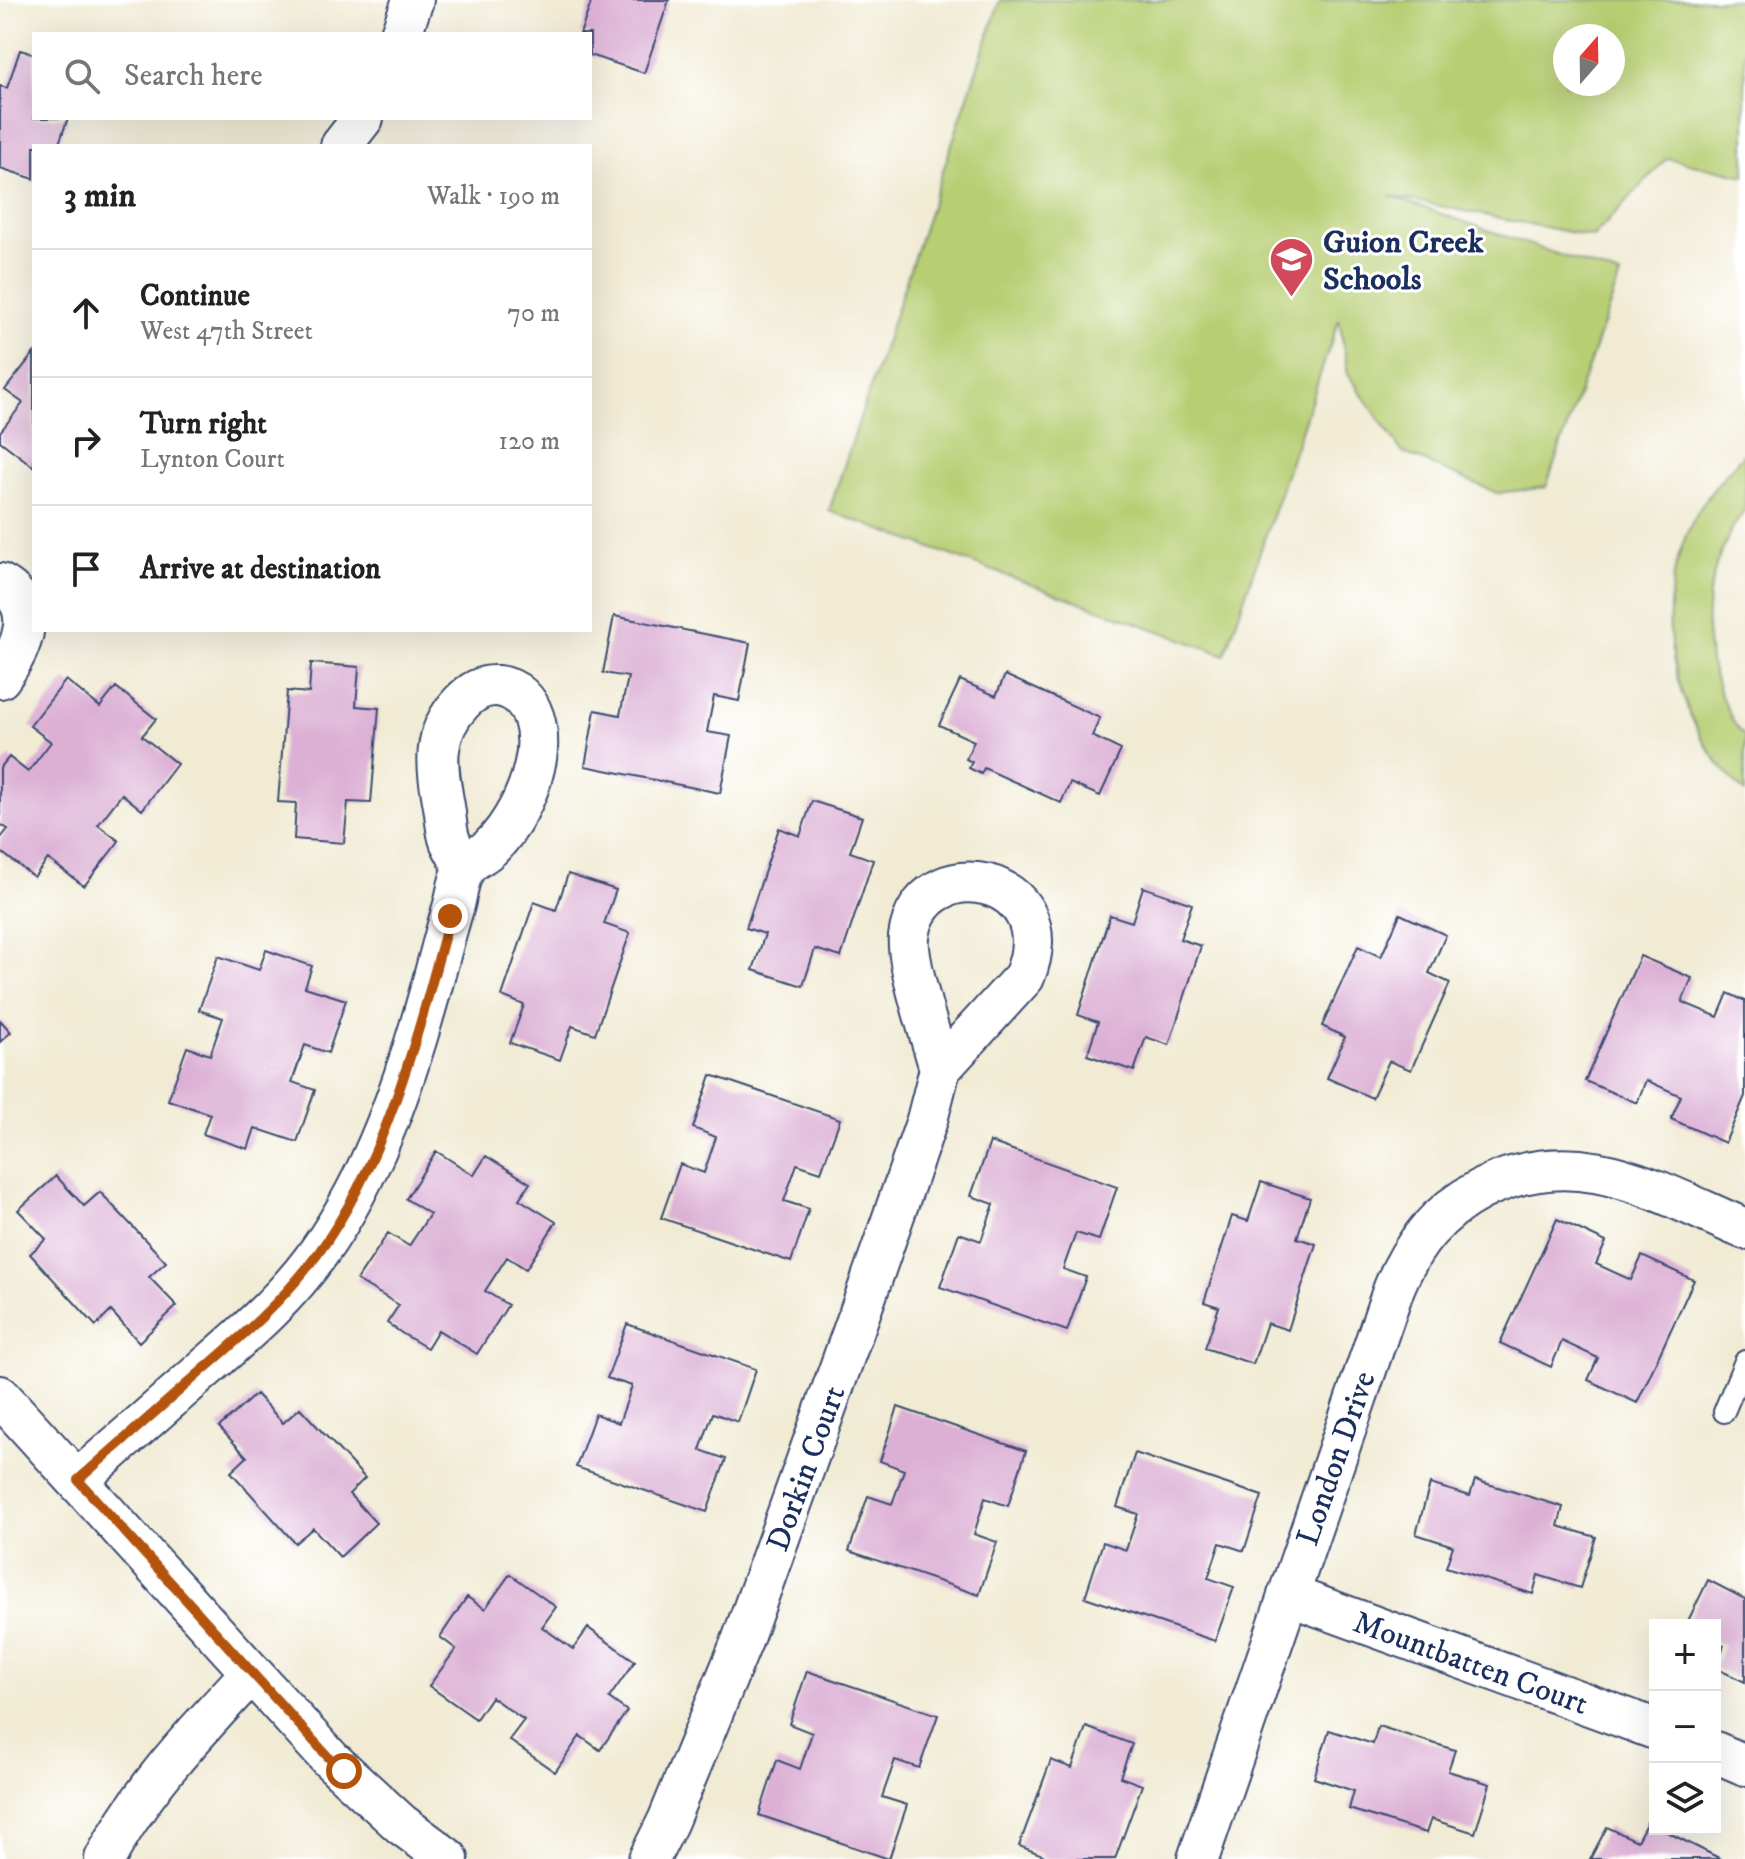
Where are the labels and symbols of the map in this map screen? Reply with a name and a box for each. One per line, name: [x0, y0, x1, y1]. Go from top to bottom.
north arrow: [1553, 24, 1625, 96]
place label: Guion Creek Schools: [1323, 223, 1485, 300]
school or university icon: Guion Creek Schools: [1268, 235, 1316, 298]
route end: [432, 898, 468, 934]
street label: London Drive: [1288, 1366, 1385, 1551]
street label: Dorkin Court: [758, 1380, 855, 1557]
street label: Mountbatten Court: [1347, 1603, 1593, 1725]
route start: [326, 1753, 362, 1789]

